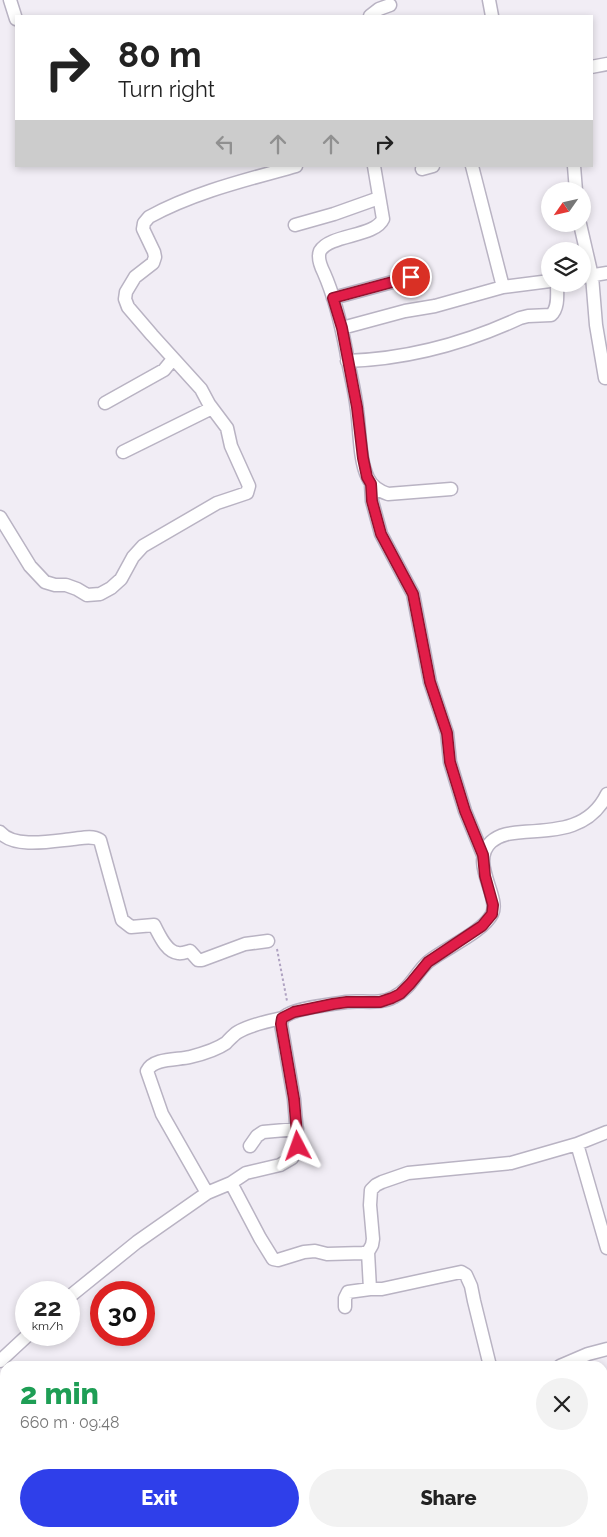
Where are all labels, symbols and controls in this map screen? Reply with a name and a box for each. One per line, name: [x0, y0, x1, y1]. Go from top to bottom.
text: 80 m: [118, 34, 202, 75]
icon: right: [35, 35, 100, 100]
text: Turn right: [118, 76, 215, 102]
icon: left: [211, 130, 239, 158]
icon: ahead: [264, 130, 292, 158]
icon: ahead: [317, 130, 345, 158]
icon: right: [370, 130, 398, 158]
north arrow: [541, 182, 591, 232]
map controls: [541, 182, 591, 292]
button: layers: [541, 242, 591, 292]
pin: [390, 256, 432, 298]
icon: arrive: [397, 263, 425, 291]
position arrow: [271, 1119, 323, 1171]
speed limit sign: 30: [90, 1281, 155, 1346]
text: 22: [33, 1292, 62, 1322]
text: km/h: [32, 1319, 63, 1333]
text: 2 min: [20, 1376, 99, 1411]
button: close: [536, 1378, 588, 1430]
text: 660 m · 09:48: [20, 1413, 119, 1432]
button: Exit: [20, 1469, 299, 1527]
button: Share: [309, 1469, 588, 1527]

